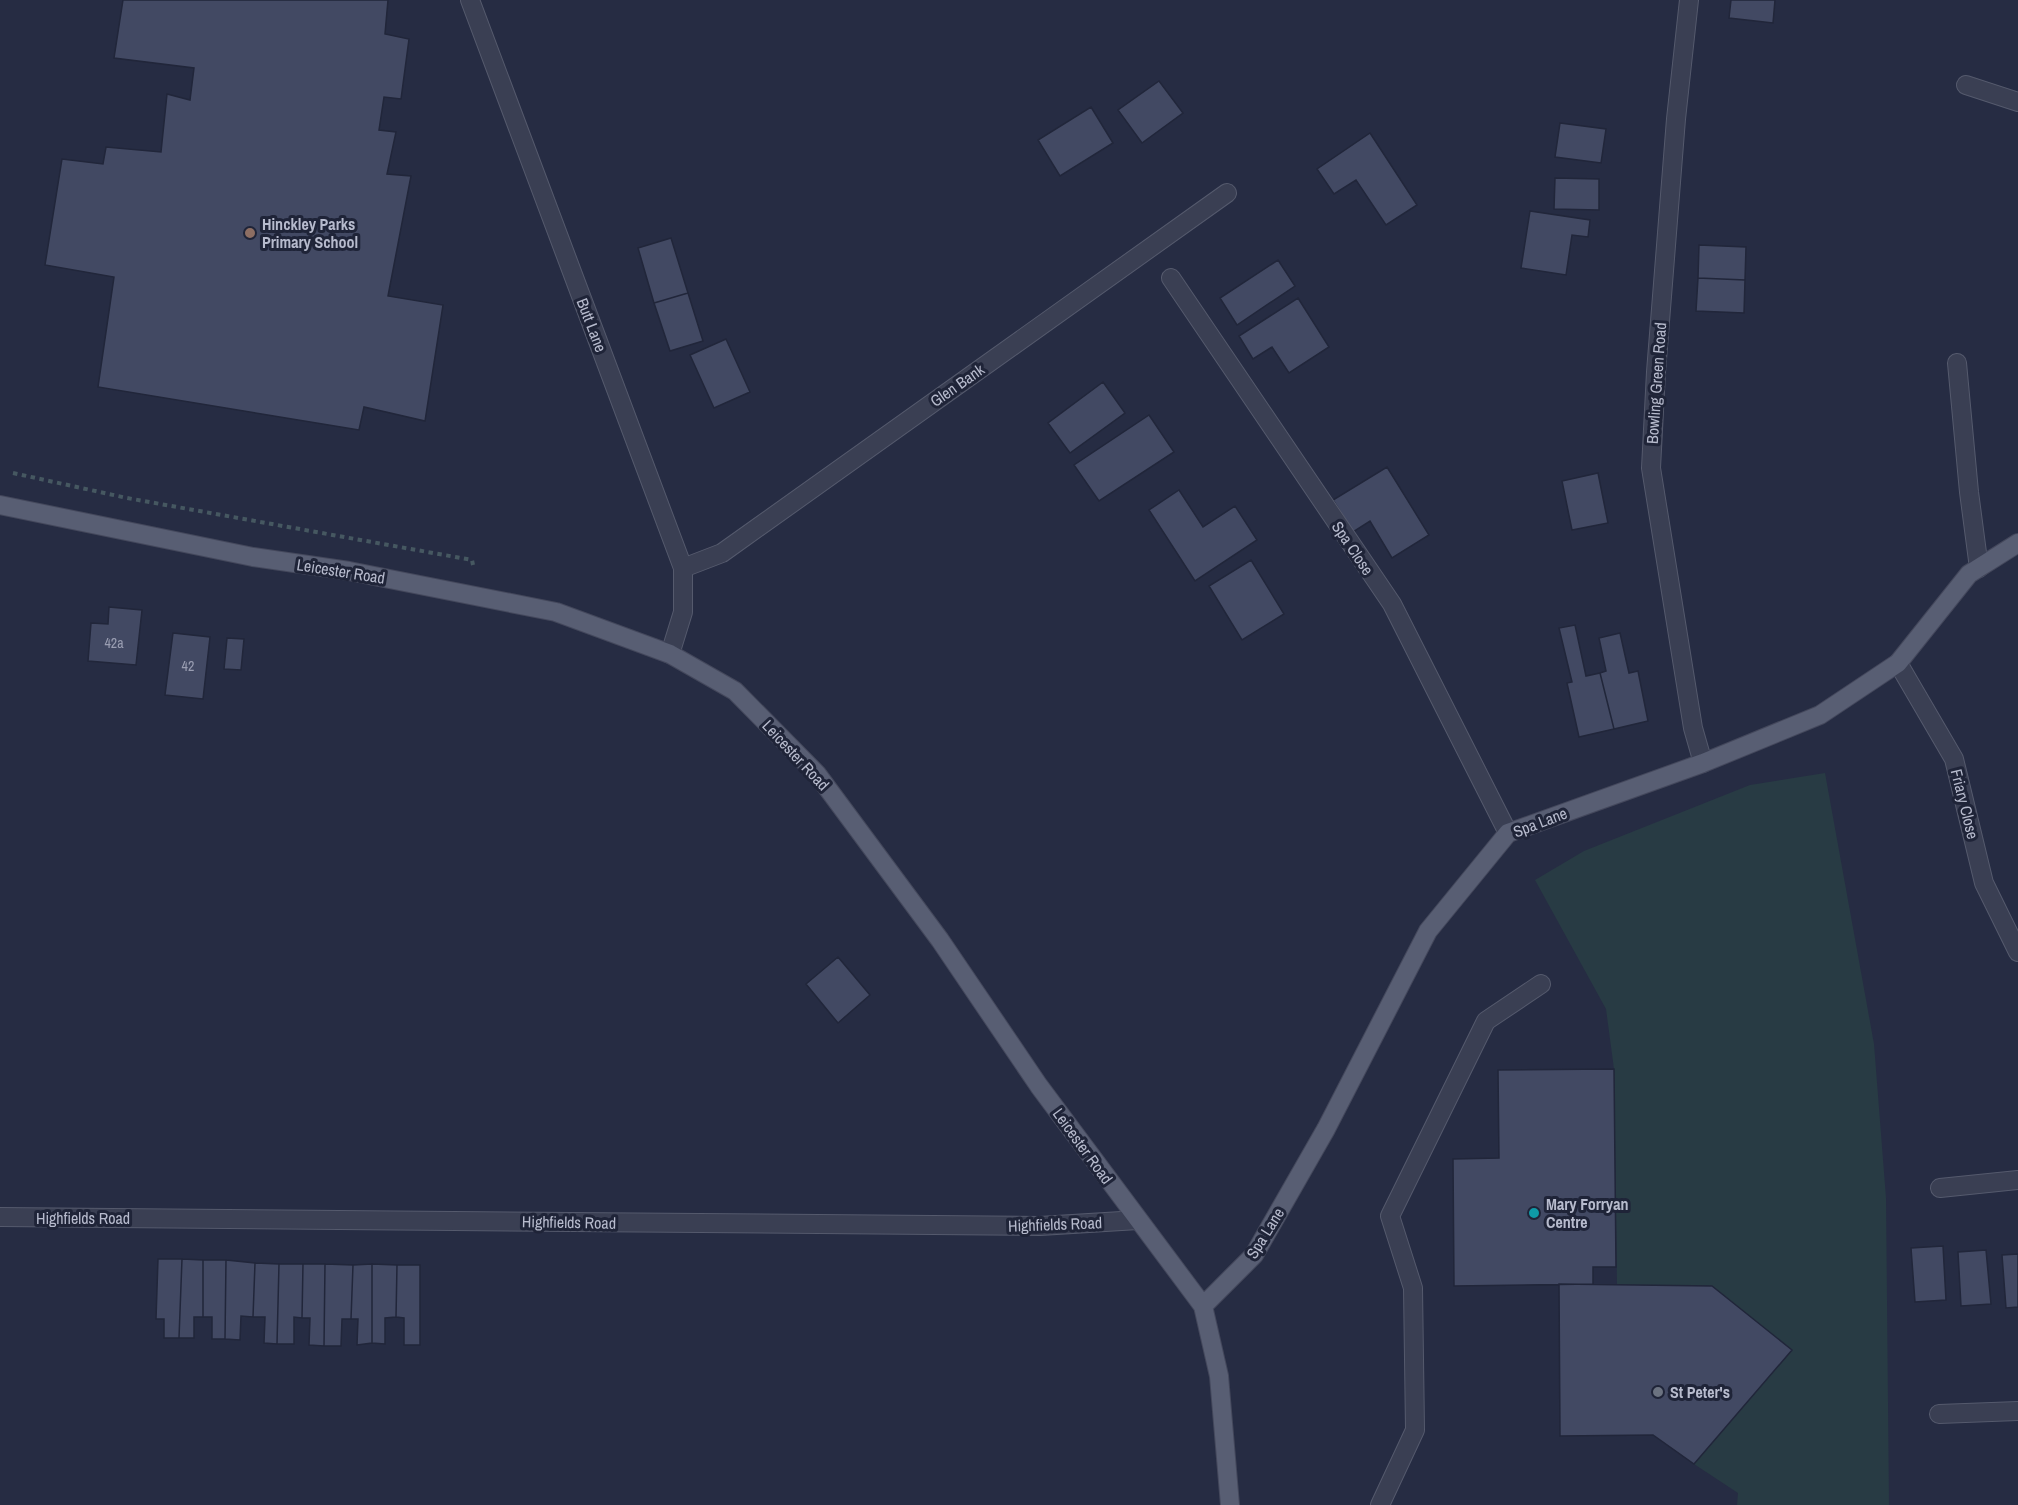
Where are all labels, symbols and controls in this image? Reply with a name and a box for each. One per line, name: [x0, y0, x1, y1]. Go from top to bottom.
place label: Hinckley Parks Primary School: [262, 213, 358, 253]
marker: Hinckley Parks Primary School: [243, 226, 257, 240]
street label: Butt Lane: [572, 295, 612, 355]
street label: Bowling Green Road: [1641, 321, 1671, 445]
street label: Glen Bank: [926, 358, 989, 412]
street label: Spa Close: [1327, 517, 1379, 579]
street label: Leicester Road: [295, 553, 387, 589]
house number: 42a: [104, 634, 124, 652]
house number: 42: [182, 657, 194, 675]
street label: Leicester Road: [758, 715, 834, 795]
street label: Friary Close: [1946, 767, 1984, 841]
street label: Spa Lane: [1510, 802, 1570, 842]
street label: Leicester Road: [1048, 1104, 1118, 1188]
place label: Mary Forryan Centre: [1546, 1193, 1628, 1233]
street label: Spa Lane: [1241, 1203, 1289, 1263]
marker: Mary Forryan Centre: [1527, 1206, 1541, 1220]
street label: Highfields Road: [36, 1207, 130, 1229]
street label: Highfields Road: [522, 1210, 616, 1234]
street label: Highfields Road: [1008, 1211, 1102, 1237]
place label: St Peter's: [1670, 1381, 1730, 1403]
marker: St Peter's: [1651, 1385, 1665, 1399]

